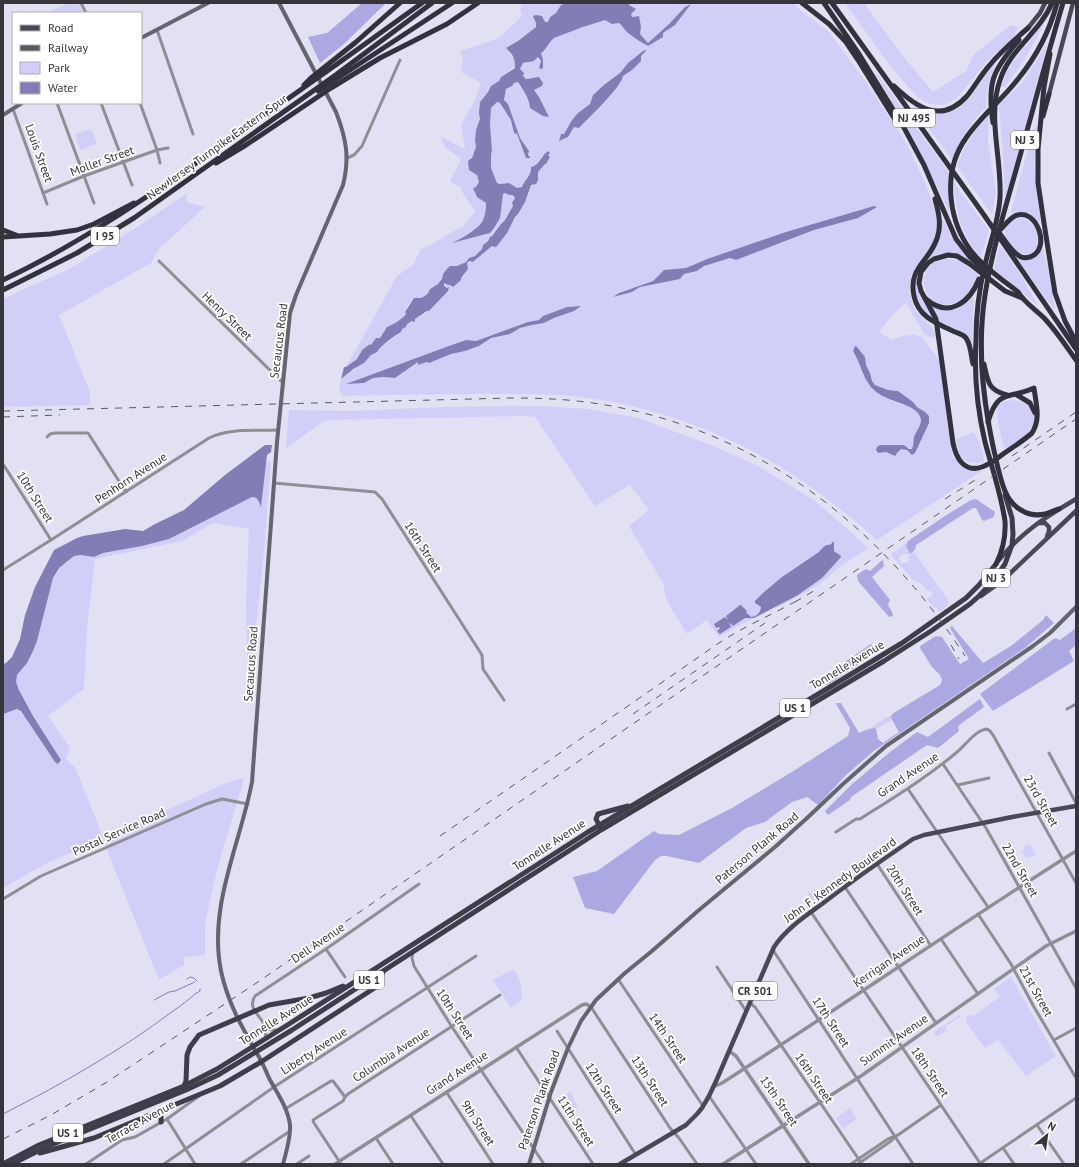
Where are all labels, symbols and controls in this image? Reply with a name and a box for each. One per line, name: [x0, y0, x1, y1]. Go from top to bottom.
legend: [12, 12, 142, 104]
text: Road: [48, 20, 73, 35]
text: Railway: [48, 40, 88, 55]
text: Park: [48, 60, 70, 75]
text: Water: [48, 80, 78, 95]
street label: New Jersey Turnpike Eastern Spur: [143, 91, 290, 203]
road number: NJ 495: [893, 109, 935, 127]
street label: Louis Street: [22, 122, 57, 184]
road number: NJ 3: [1011, 131, 1039, 149]
street label: Moller Street: [68, 142, 136, 179]
road number: I 95: [91, 227, 119, 245]
street label: Henry Street: [199, 288, 256, 343]
street label: Secaucus Road: [266, 302, 291, 379]
street label: Penhorn Avenue: [92, 449, 170, 506]
street label: 10th Street: [14, 468, 57, 525]
street label: 16th Street: [401, 518, 445, 575]
road number: NJ 3: [982, 569, 1010, 587]
street label: Secaucus Road: [240, 626, 261, 702]
street label: Tonnelle Avenue: [807, 636, 887, 693]
road number: US 1: [780, 699, 810, 717]
street label: Grand Avenue: [874, 749, 941, 801]
street label: 23rd Street: [1021, 772, 1062, 829]
street label: Postal Service Road: [70, 804, 167, 859]
street label: Paterson Plank Road: [712, 808, 801, 887]
street label: Tonnelle Avenue: [509, 815, 588, 874]
street label: John F. Kennedy Boulevard: [780, 834, 899, 926]
street label: 22nd Street: [999, 840, 1042, 899]
street label: 20th Street: [883, 861, 927, 918]
street label: Dell Avenue: [288, 919, 347, 966]
street label: Kerrigan Avenue: [850, 931, 928, 990]
street label: 21st Street: [1016, 963, 1057, 1019]
road number: US 1: [354, 971, 384, 989]
road number: CR 501: [733, 982, 777, 1000]
street label: 10th Street: [433, 985, 477, 1042]
street label: Tonnelle Avenue: [236, 991, 315, 1048]
street label: 17th Street: [810, 994, 853, 1050]
street label: 14th Street: [646, 1010, 691, 1066]
street label: Summit Avenue: [857, 1011, 931, 1069]
street label: Liberty Avenue: [278, 1024, 350, 1078]
street label: Columbia Avenue: [350, 1024, 432, 1085]
street label: 18th Street: [908, 1044, 953, 1100]
street label: Grand Avenue: [423, 1047, 490, 1098]
street label: Paterson Plank Road: [514, 1048, 563, 1152]
street label: 16th Street: [792, 1050, 837, 1106]
street label: 13th Street: [628, 1052, 672, 1109]
street label: 12th Street: [582, 1059, 626, 1116]
street label: 15th Street: [757, 1073, 802, 1129]
street label: 11th Street: [554, 1092, 598, 1149]
street label: Terrace Avenue: [103, 1096, 177, 1147]
street label: 9th Street: [458, 1097, 499, 1148]
north arrow: [1027, 1115, 1067, 1155]
text: N: [1045, 1118, 1058, 1134]
road number: US 1: [53, 1124, 83, 1142]

